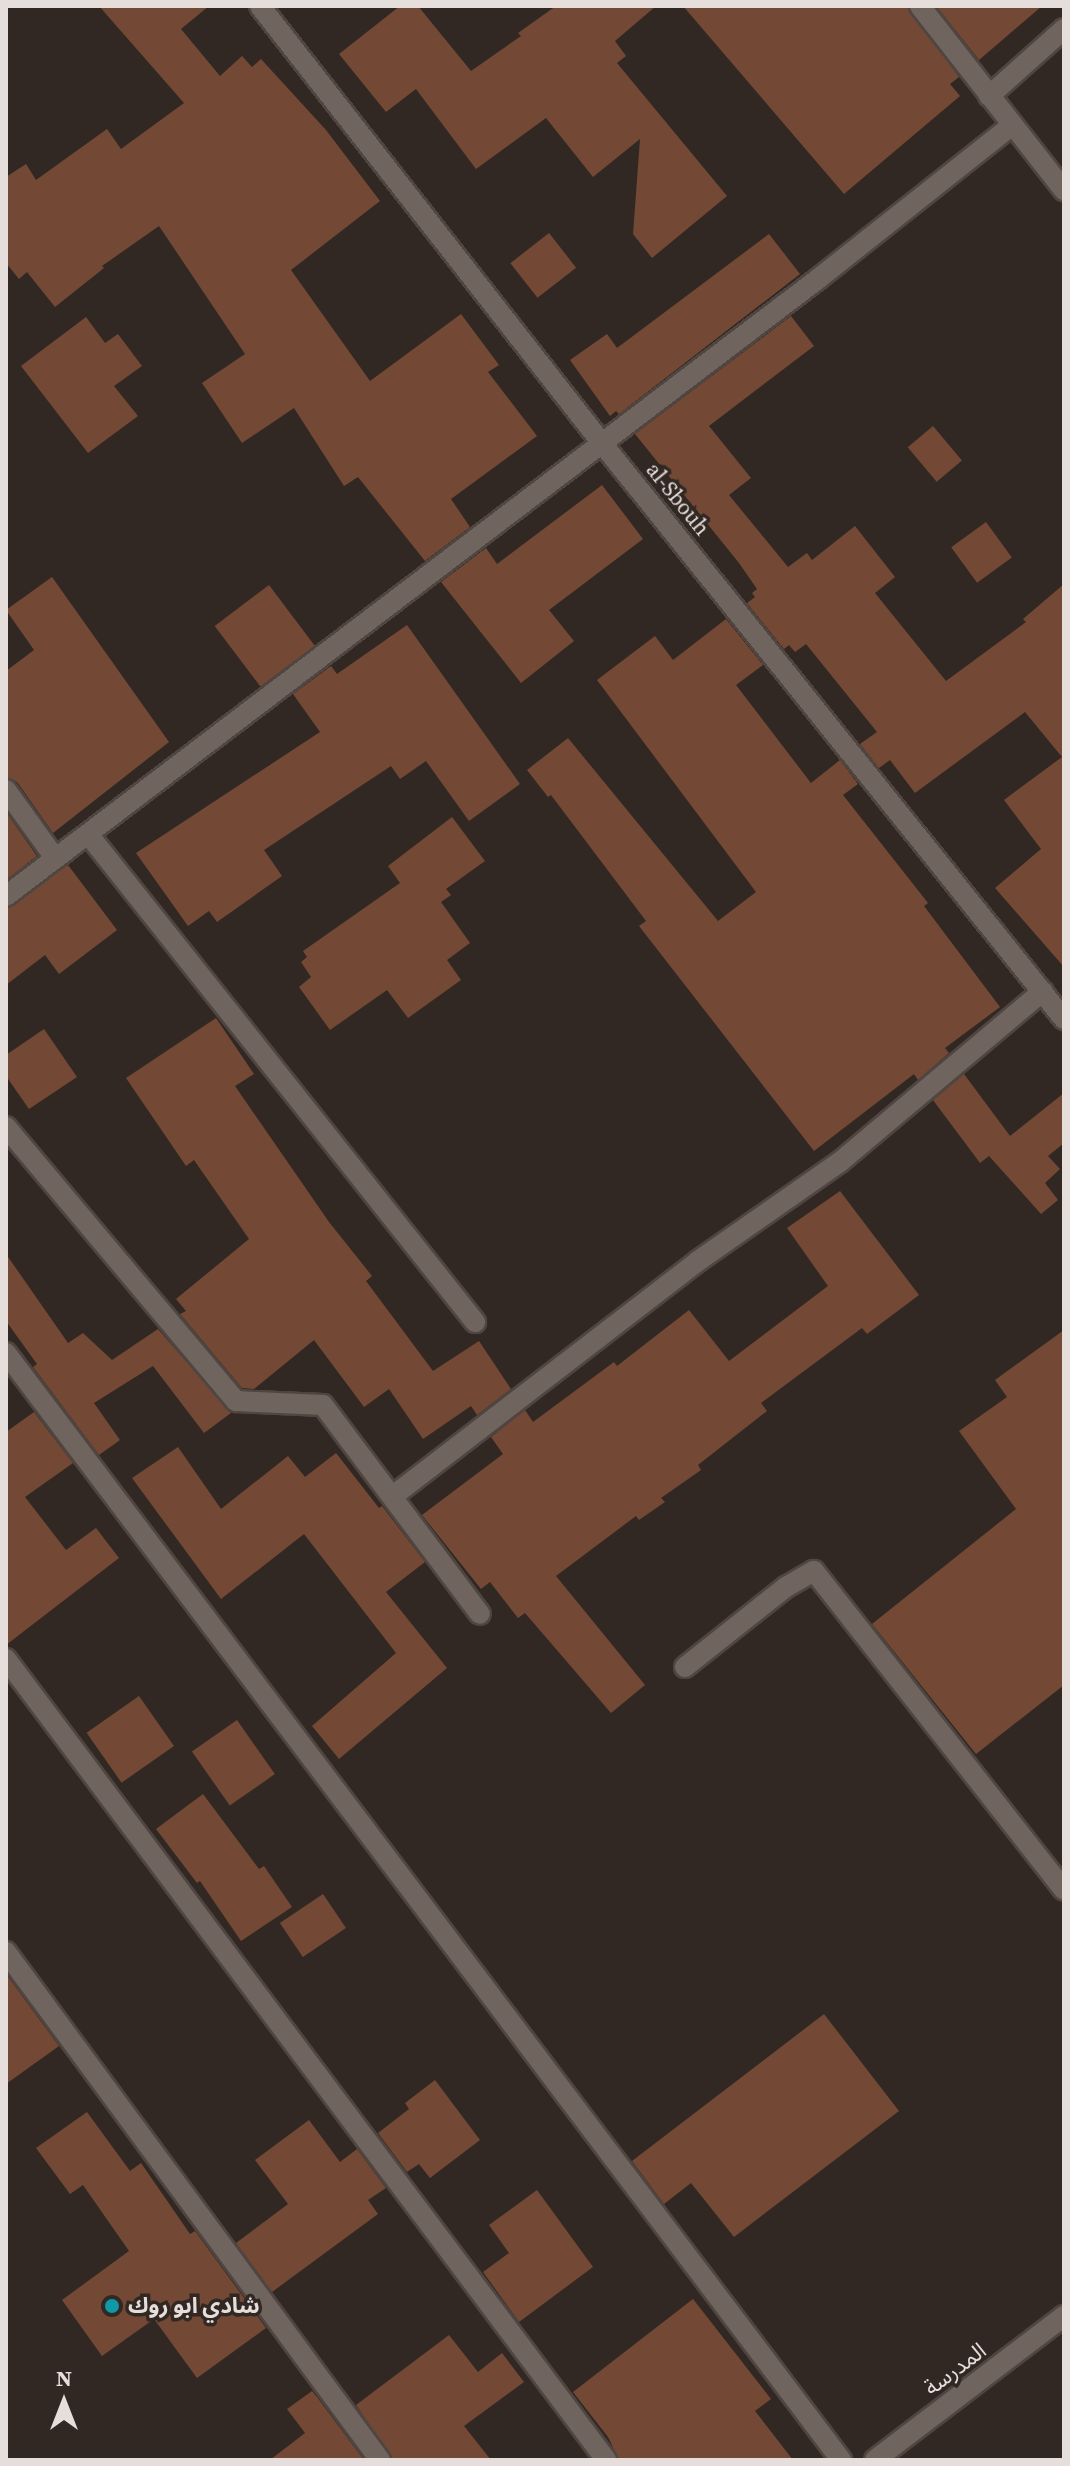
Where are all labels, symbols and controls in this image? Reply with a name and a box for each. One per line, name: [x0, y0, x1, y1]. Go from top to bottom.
street label: al-Sbouh: [641, 457, 715, 541]
place label: شادي ابو روك: [128, 2293, 260, 2319]
marker: شادي ابو روك: [103, 2297, 121, 2315]
street label: المدرسة: [919, 2337, 991, 2401]
north arrow: [24, 2362, 104, 2442]
text: N: [56, 2363, 72, 2393]

